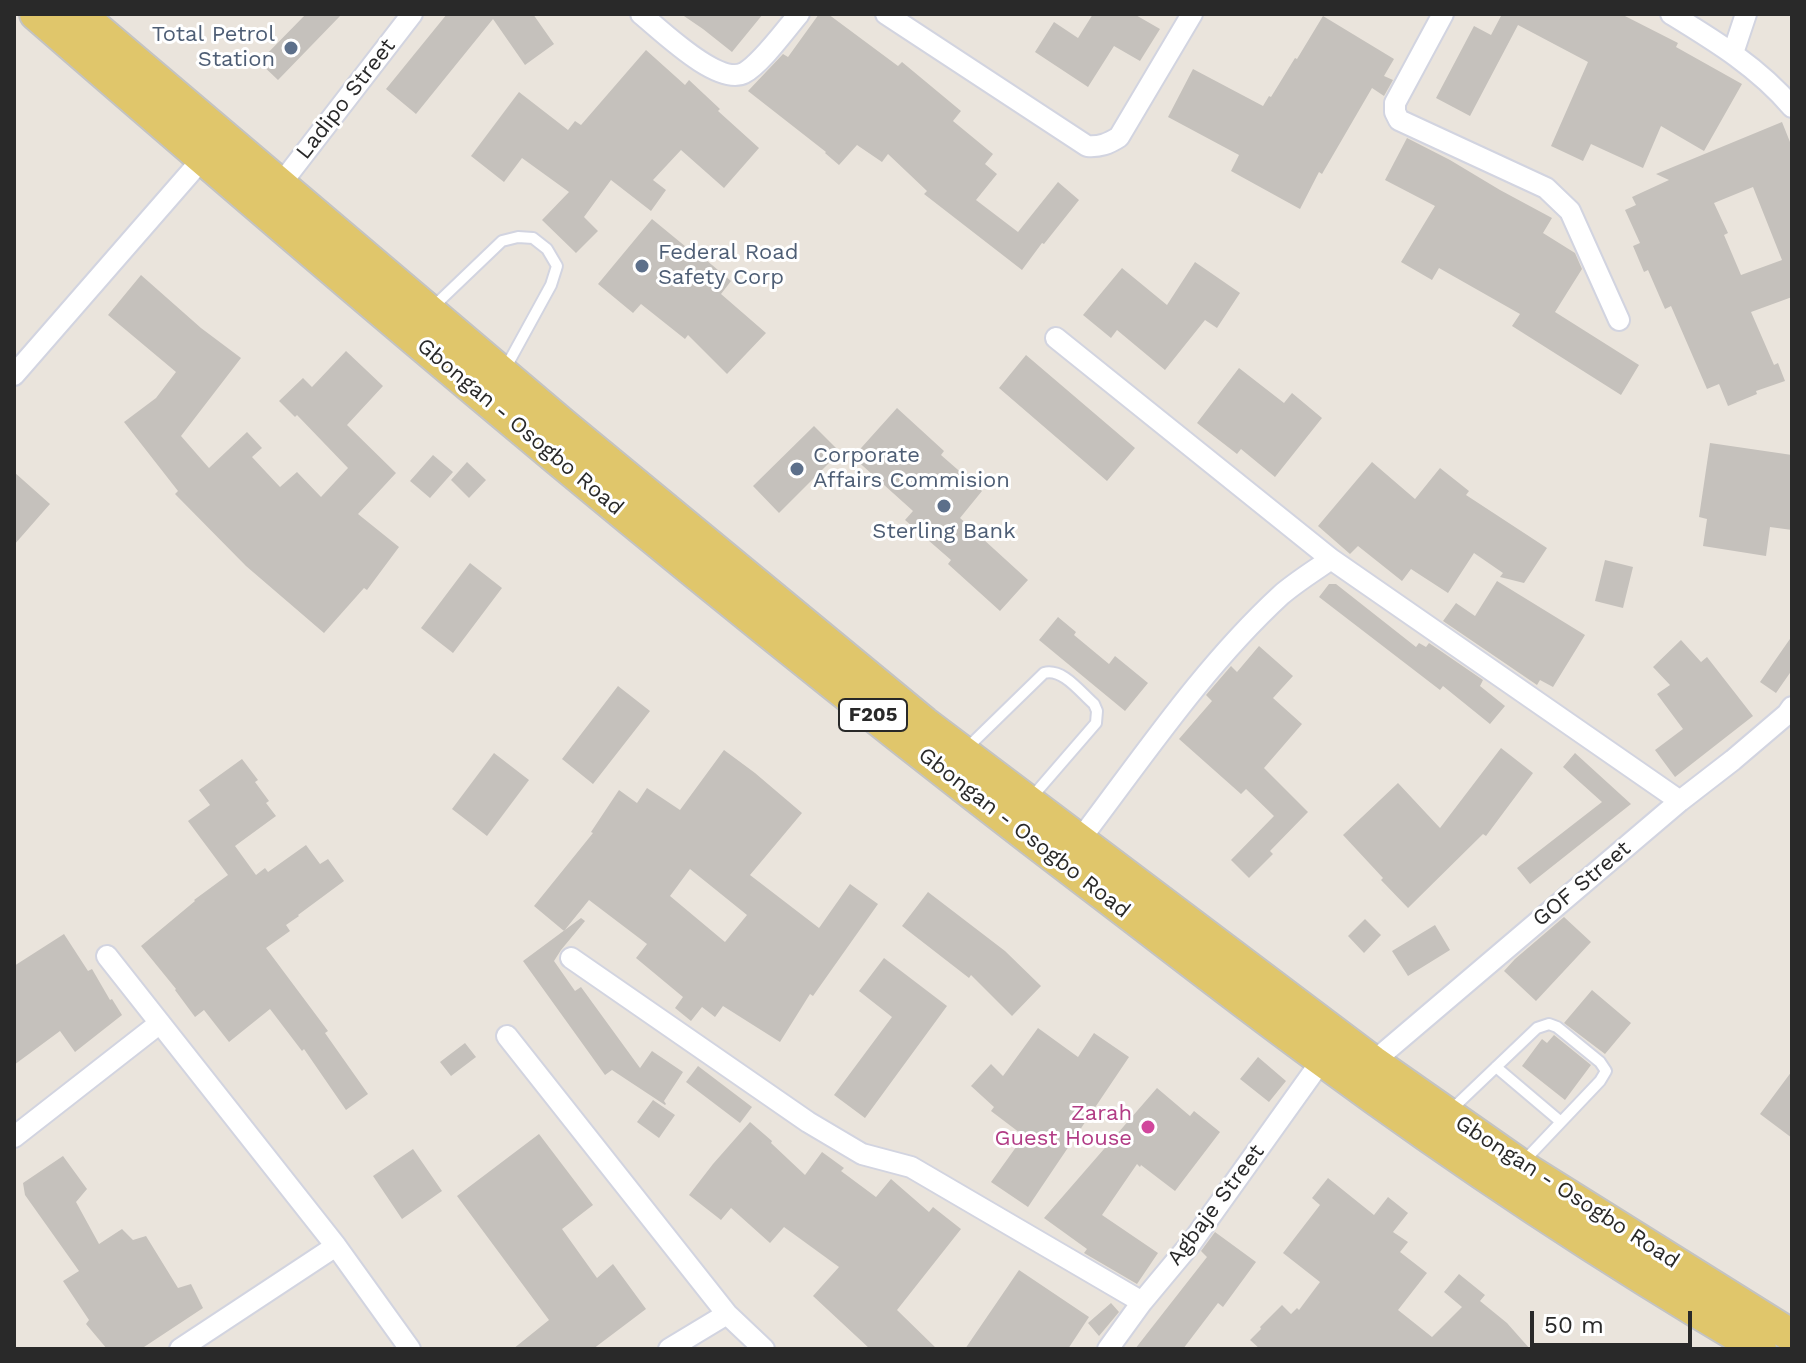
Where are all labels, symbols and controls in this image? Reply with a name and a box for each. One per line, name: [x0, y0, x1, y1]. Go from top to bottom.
place label: Total Petrol Station: [152, 22, 275, 74]
street label: Ladipo Street: [291, 33, 401, 165]
marker: Total Petrol Station: [282, 39, 300, 57]
place label: Federal Road Safety Corp: [658, 240, 798, 292]
marker: Federal Road Safety Corp: [633, 257, 651, 275]
street label: Gbongan - Osogbo Road: [411, 333, 629, 521]
place label: Corporate Affairs Commision: [813, 443, 1010, 494]
marker: Corporate Affairs Commision: [788, 460, 806, 478]
marker: Sterling Bank: [935, 497, 953, 515]
place label: Sterling Bank: [872, 519, 1016, 545]
road number: F205: [839, 699, 907, 731]
street label: Gbongan - Osogbo Road: [913, 742, 1135, 924]
street label: GOF Street: [1528, 835, 1636, 933]
place label: Zarah Guest House: [994, 1101, 1132, 1152]
street label: Gbongan - Osogbo Road: [1450, 1110, 1684, 1274]
marker: Zarah Guest House: [1139, 1118, 1157, 1136]
street label: Agbaje Street: [1162, 1139, 1270, 1271]
scale bar: [1534, 1295, 1696, 1345]
text: 50 m: [1544, 1311, 1604, 1339]

